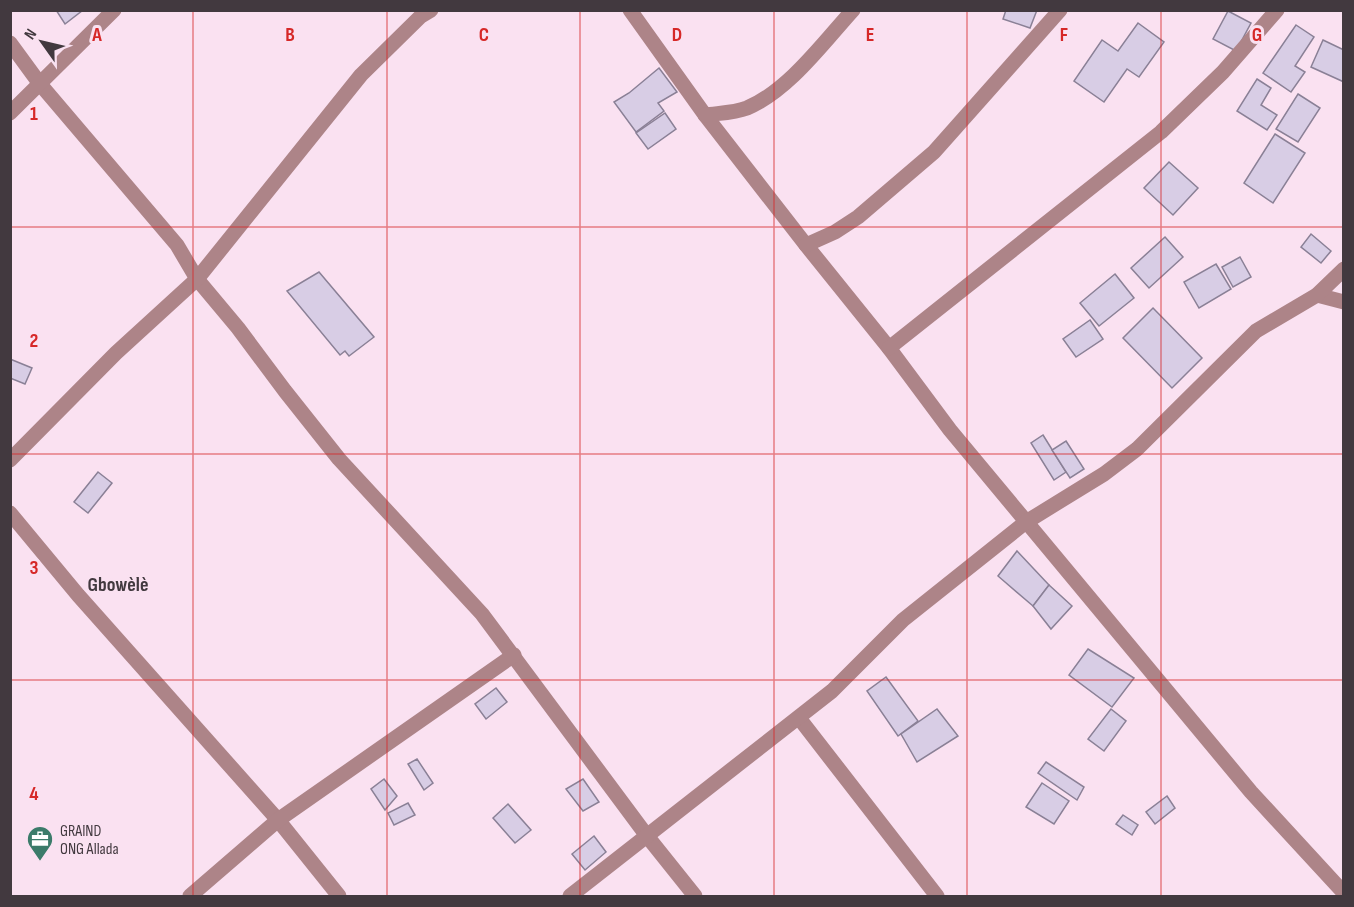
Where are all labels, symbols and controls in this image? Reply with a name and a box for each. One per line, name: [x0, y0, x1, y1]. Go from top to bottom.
north arrow: [12, 12, 72, 72]
text: A: [91, 23, 102, 47]
text: B: [285, 23, 295, 47]
text: C: [479, 23, 489, 47]
text: D: [672, 23, 682, 47]
text: E: [866, 23, 874, 47]
text: F: [1060, 23, 1068, 47]
text: G: [1252, 23, 1262, 47]
text: N: [21, 26, 41, 43]
text: 1: [30, 102, 38, 126]
text: 2: [30, 329, 38, 353]
text: 3: [30, 556, 39, 580]
district label: Gbowèlè: [88, 573, 148, 597]
text: 4: [29, 782, 39, 806]
place label: GRAIND ONG Allada: [60, 822, 119, 859]
office icon: GRAIND ONG Allada: [25, 824, 55, 862]

